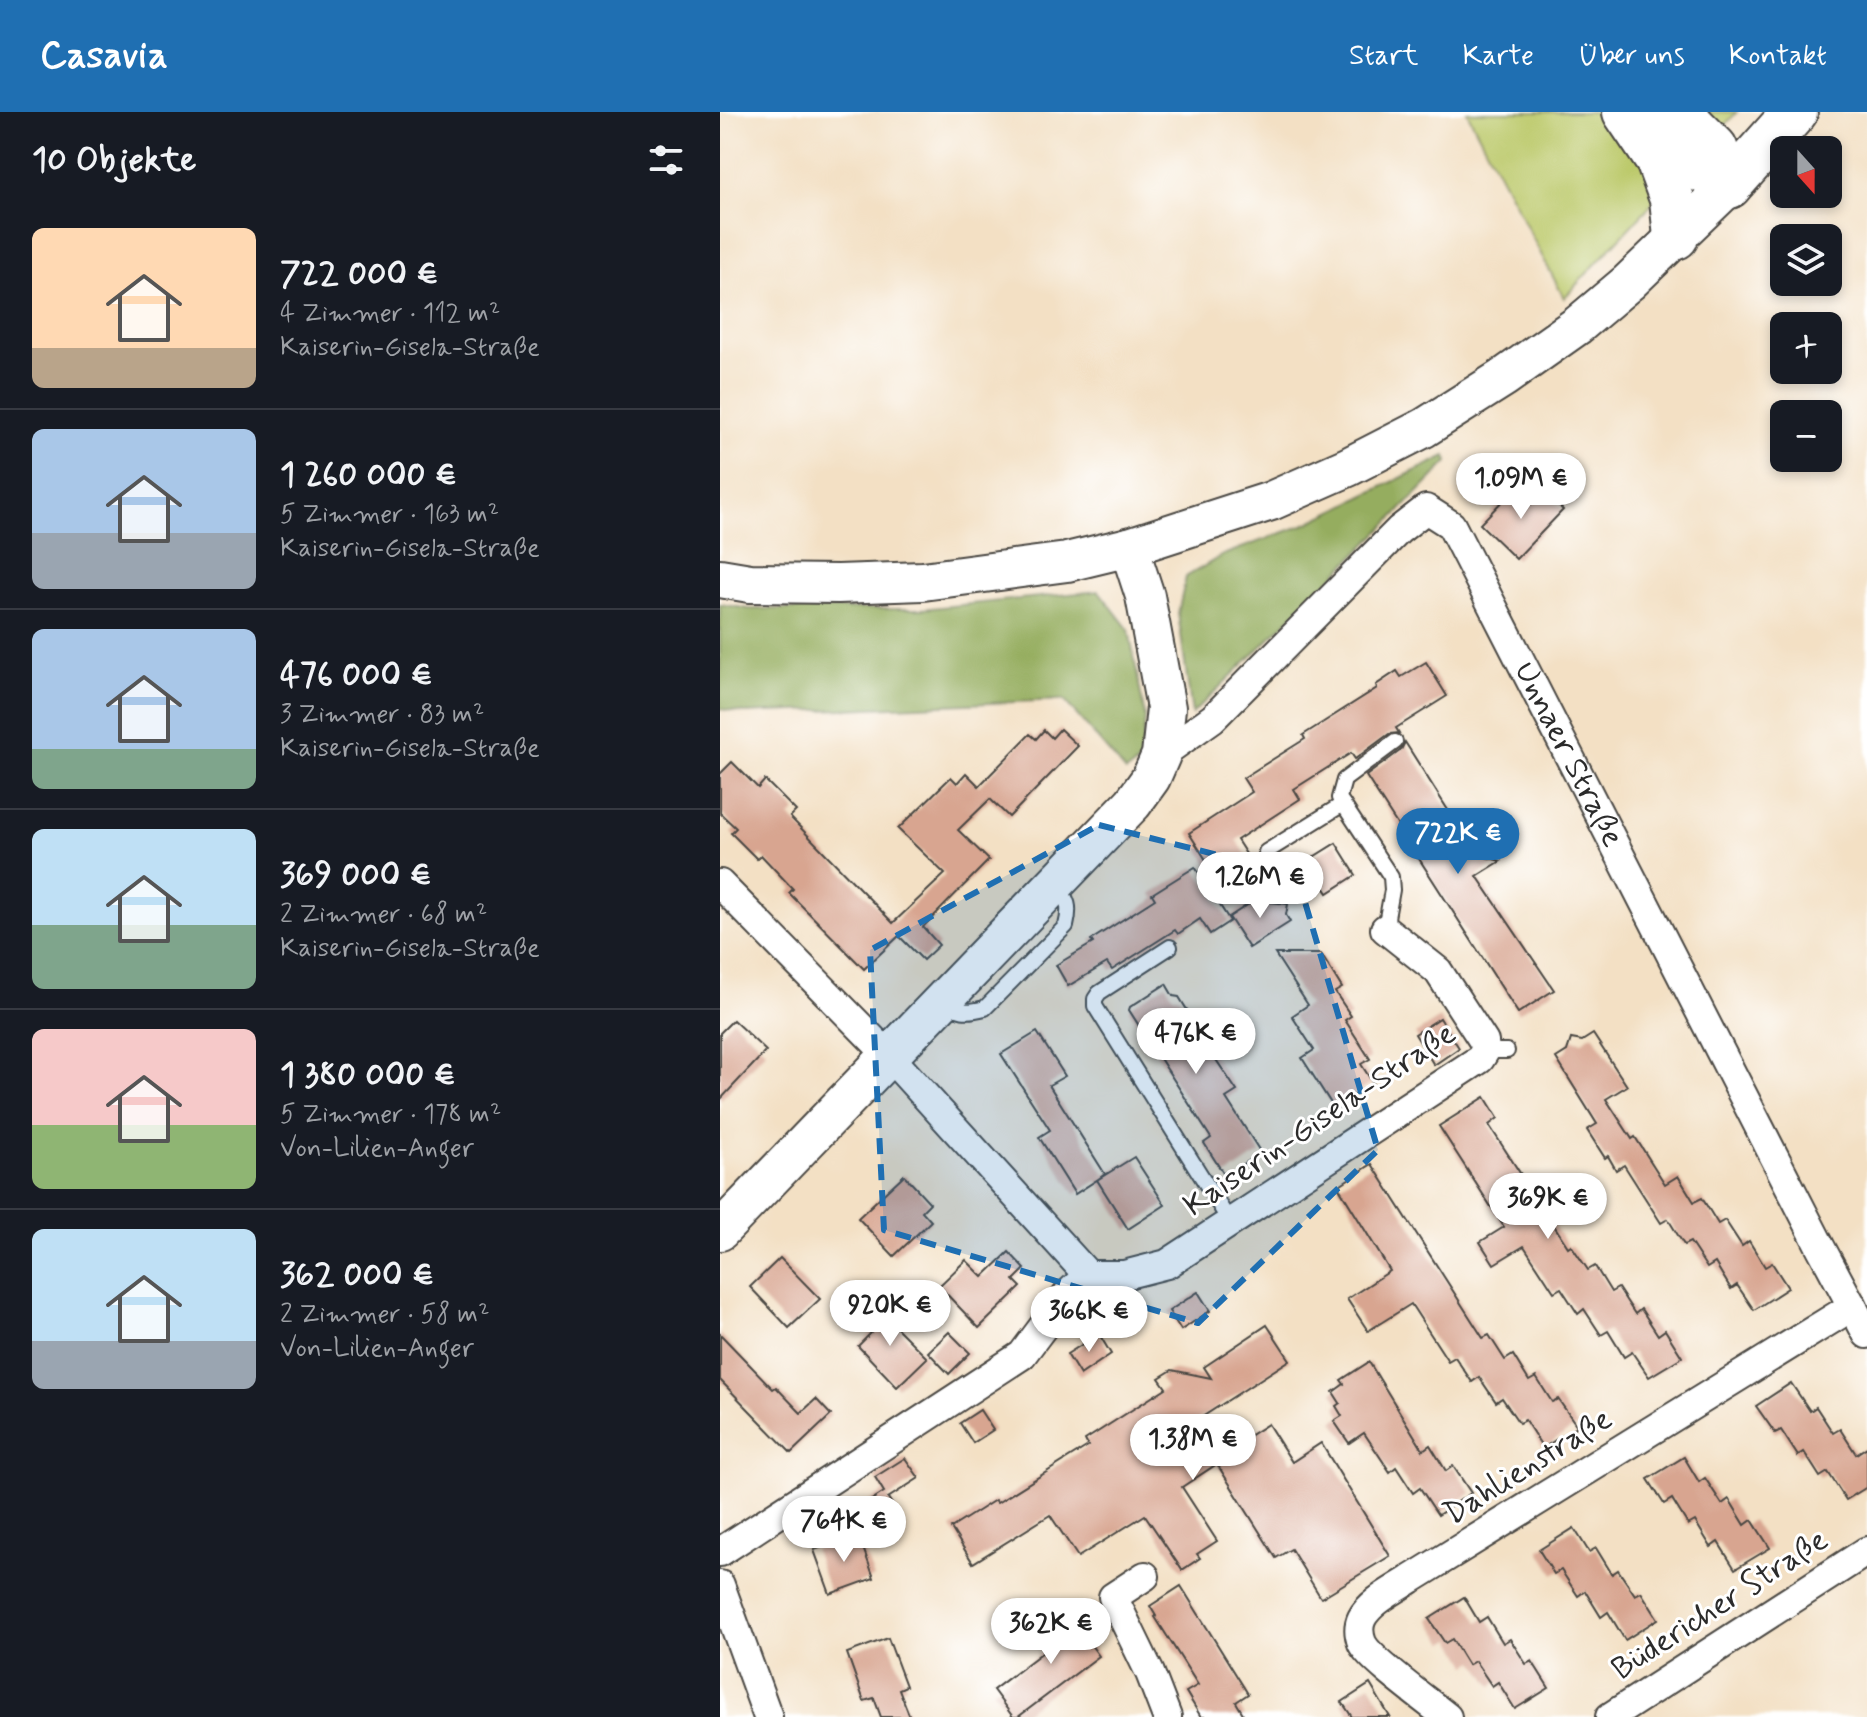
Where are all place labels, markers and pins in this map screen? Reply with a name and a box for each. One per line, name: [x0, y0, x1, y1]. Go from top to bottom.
pin: 1.09M €: [1447, 453, 1595, 521]
pin: 722K €: [1393, 808, 1523, 876]
pin: 1.26M €: [1186, 852, 1334, 920]
pin: 476K €: [1131, 1008, 1261, 1076]
pin: 369K €: [1483, 1173, 1613, 1241]
pin: 920K €: [825, 1280, 955, 1348]
pin: 366K €: [1024, 1286, 1154, 1354]
pin: 1.38M €: [1119, 1414, 1267, 1482]
pin: 764K €: [779, 1496, 909, 1564]
pin: 362K €: [986, 1598, 1116, 1666]

